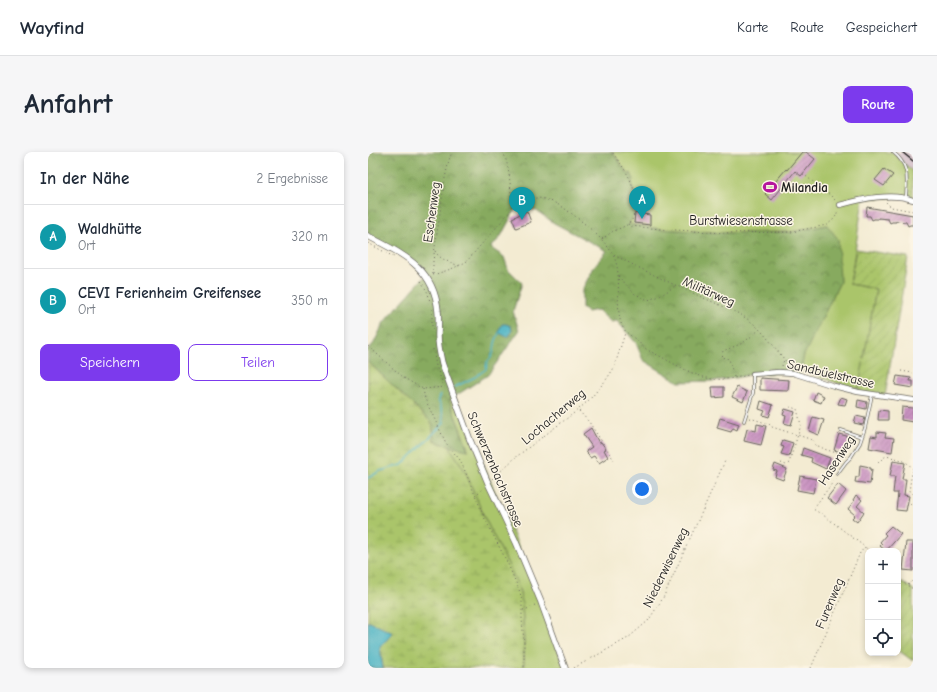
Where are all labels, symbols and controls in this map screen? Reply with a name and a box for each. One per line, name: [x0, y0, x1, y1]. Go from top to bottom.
text: Wayfind: [20, 17, 84, 39]
text: Karte: [737, 19, 768, 36]
text: Route: [790, 19, 824, 36]
text: Gespeichert: [846, 19, 917, 36]
button: Route: [843, 86, 913, 123]
text: Anfahrt: [24, 88, 113, 120]
text: In der Nähe: [40, 169, 129, 188]
text: 2 Ergebnisse: [256, 171, 328, 186]
sports icon: Milandia: [762, 179, 778, 195]
place label: Milandia: [781, 180, 828, 195]
street label: Eschenweg: [420, 181, 443, 243]
pin: A: [629, 186, 655, 219]
pin: B: [509, 187, 535, 220]
street label: Burstwiesenstrasse: [689, 213, 793, 228]
text: Waldhütte: [78, 220, 142, 238]
text: A: [49, 229, 57, 244]
text: 320 m: [292, 229, 328, 244]
text: Ort: [78, 238, 95, 253]
street label: Militärweg: [680, 273, 737, 310]
text: CEVI Ferienheim Greifensee: [78, 284, 261, 302]
text: B: [49, 293, 57, 308]
text: 350 m: [291, 293, 328, 308]
text: Ort: [78, 302, 95, 317]
button: Speichern: [40, 344, 180, 381]
button: Teilen: [188, 344, 328, 381]
street label: Sandbüelstrasse: [786, 356, 876, 391]
street label: Lochacherweg: [518, 385, 588, 448]
street label: Schwerzenbachstrasse: [464, 409, 527, 529]
street label: Hasenweg: [815, 433, 858, 488]
your location: [632, 479, 652, 499]
street label: Niederwisenweg: [640, 525, 691, 610]
map controls: [865, 548, 901, 656]
button: +: [865, 548, 901, 584]
street label: Furenweg: [812, 576, 847, 631]
button: −: [865, 584, 901, 620]
button: locate: [865, 620, 901, 656]

